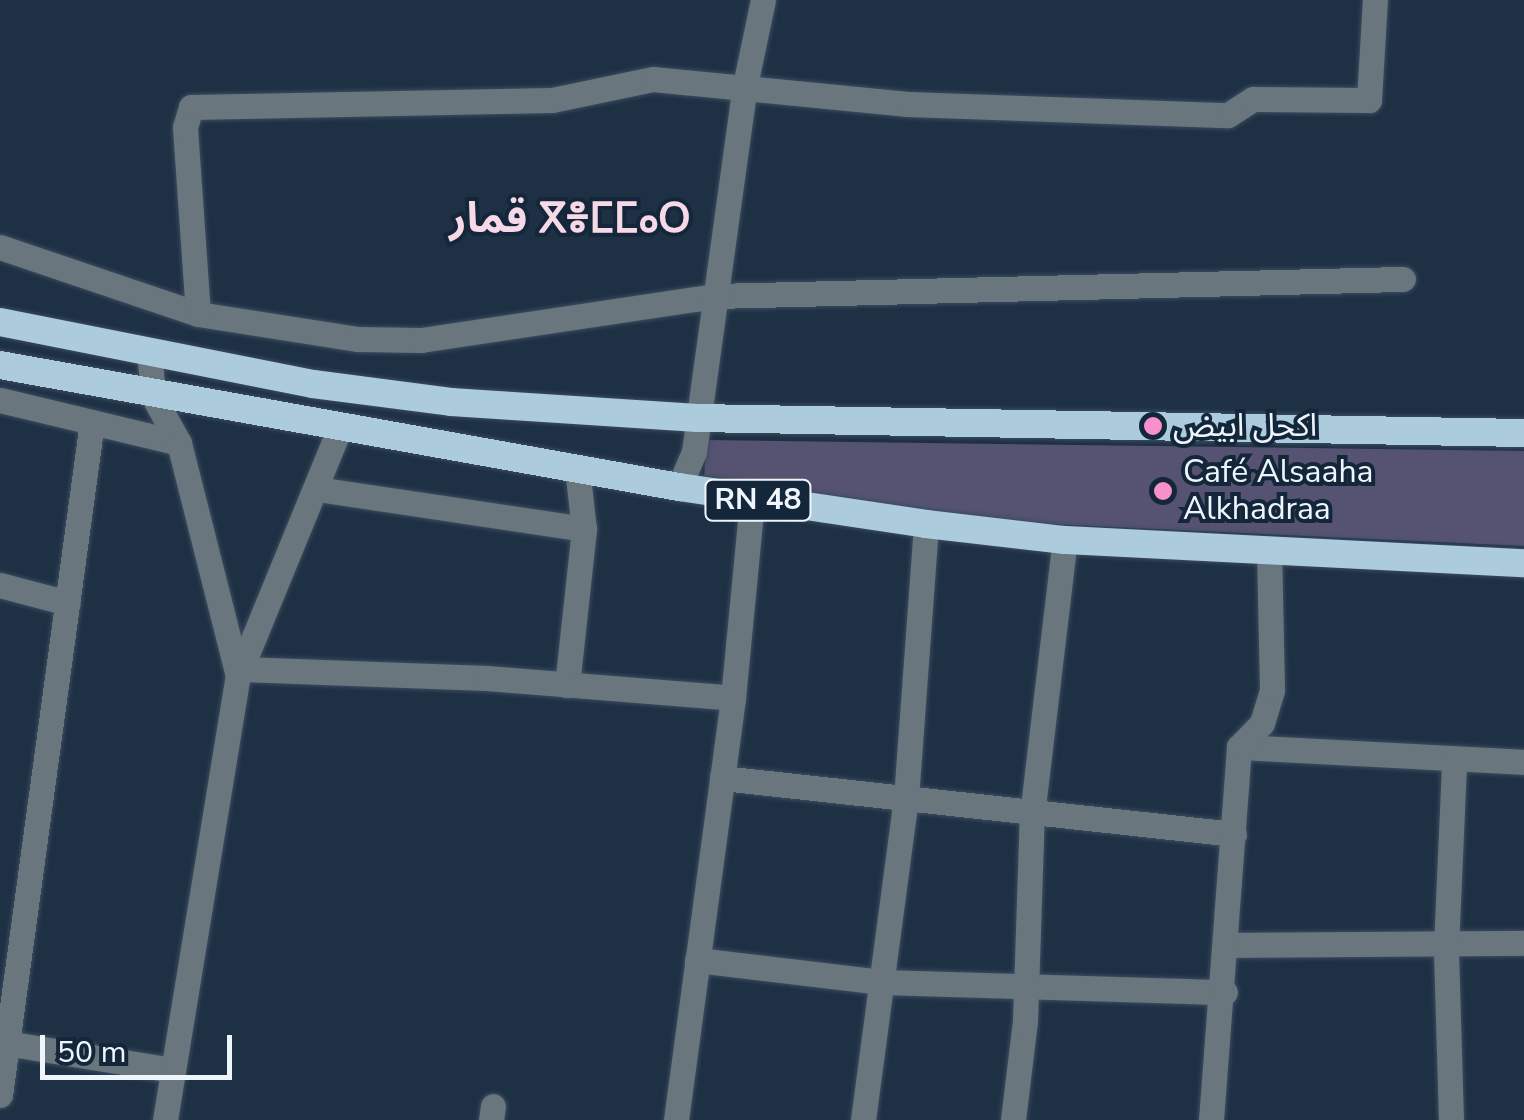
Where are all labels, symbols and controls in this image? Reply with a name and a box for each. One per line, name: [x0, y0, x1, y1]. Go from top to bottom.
district label: قمار ⴳⴻⵎⵎⴰⵔ: [449, 194, 691, 244]
place label: اكحل ابيض: [1173, 407, 1317, 445]
marker: اكحل ابيض: [1142, 415, 1164, 437]
place label: Café Alsaaha Alkhadraa: [1183, 454, 1374, 529]
road number: RN 48: [703, 475, 813, 525]
marker: Café Alsaaha Alkhadraa: [1152, 480, 1174, 502]
scale bar: [45, 1015, 238, 1077]
text: 50 m: [57, 1032, 126, 1073]

